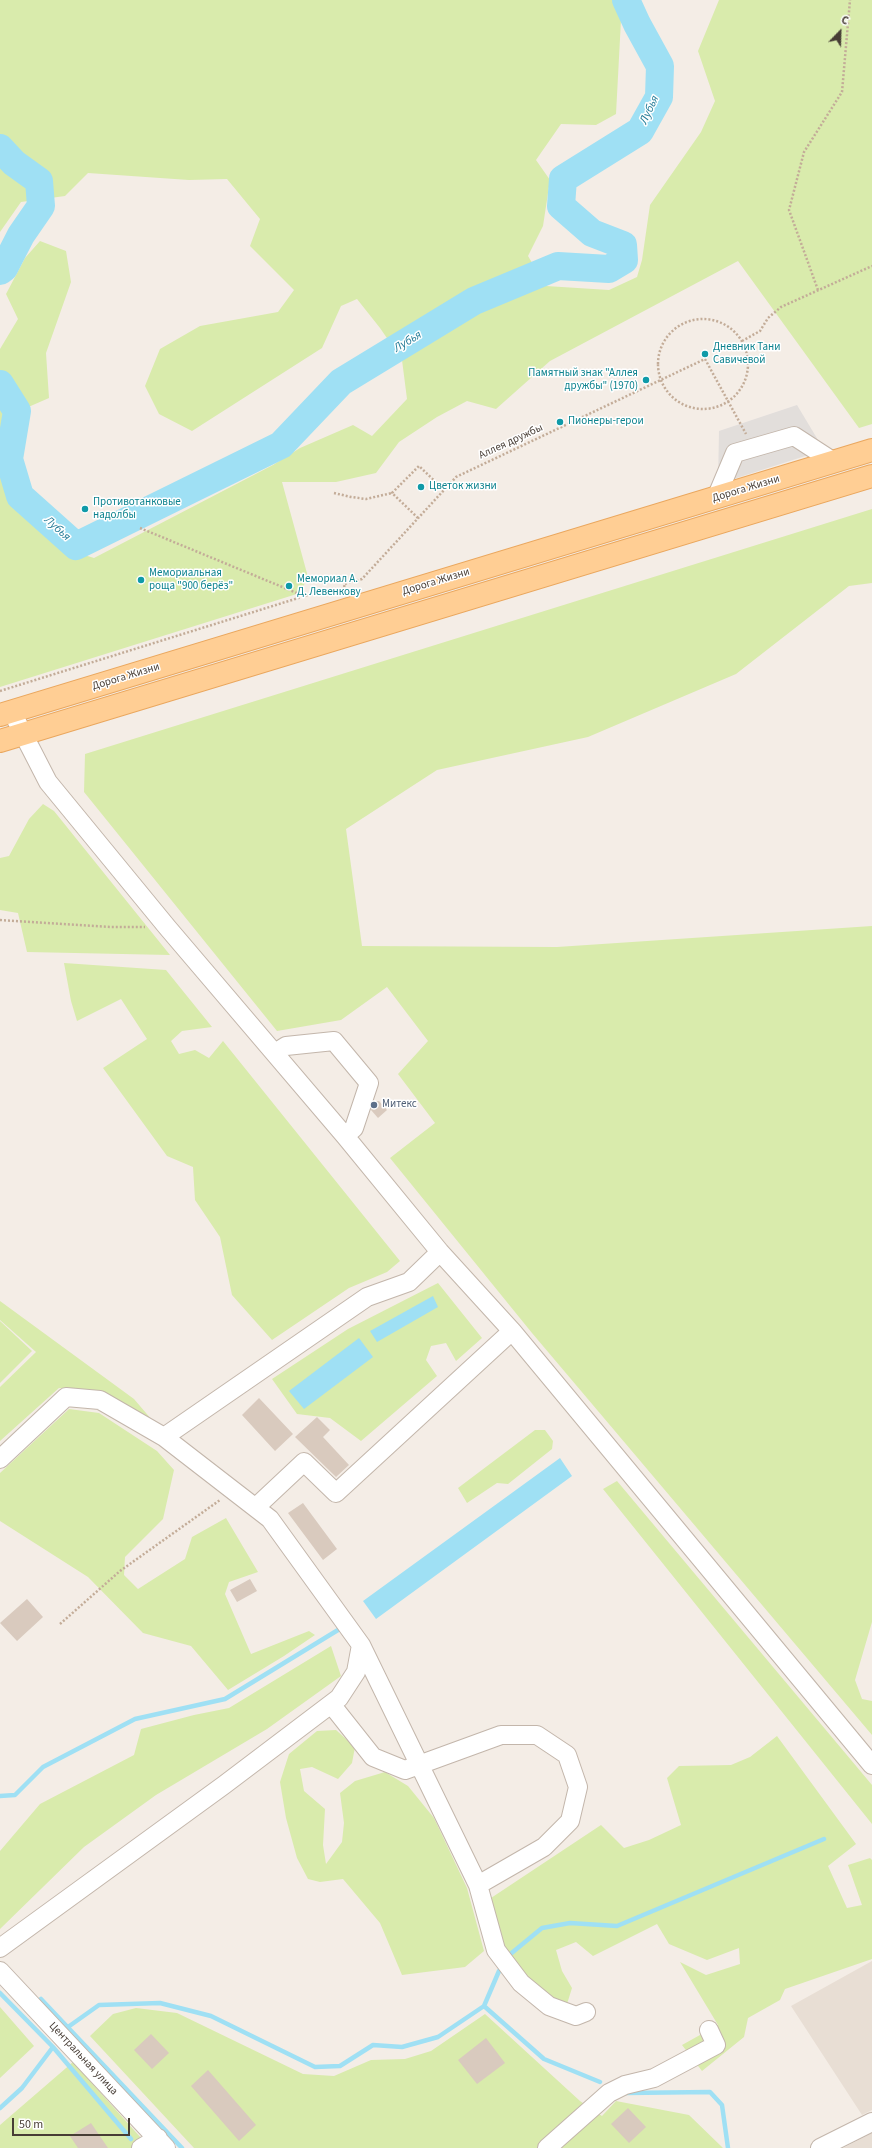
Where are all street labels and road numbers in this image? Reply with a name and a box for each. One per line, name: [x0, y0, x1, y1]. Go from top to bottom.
street label: Аллея дружбы: [477, 421, 545, 463]
street label: Дорога Жизни: [711, 472, 781, 506]
street label: Дорога Жизни: [401, 565, 471, 599]
street label: Дорога Жизни: [91, 660, 161, 694]
street label: Центральная улица: [46, 2020, 120, 2098]

